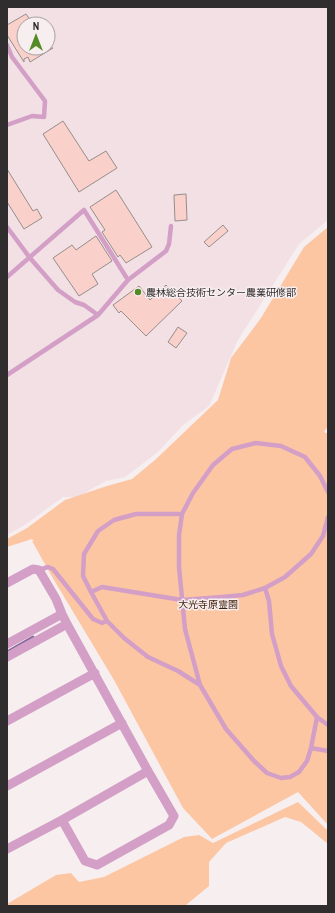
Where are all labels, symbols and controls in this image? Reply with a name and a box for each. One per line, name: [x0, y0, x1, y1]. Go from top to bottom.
north arrow: [16, 16, 56, 56]
text: N: [33, 19, 39, 33]
place label: 農林総合技術センター農業研修部: [146, 286, 296, 299]
marker: 農林総合技術センター農業研修部: [133, 287, 143, 297]
park label: 大光寺原霊園: [178, 598, 238, 611]

